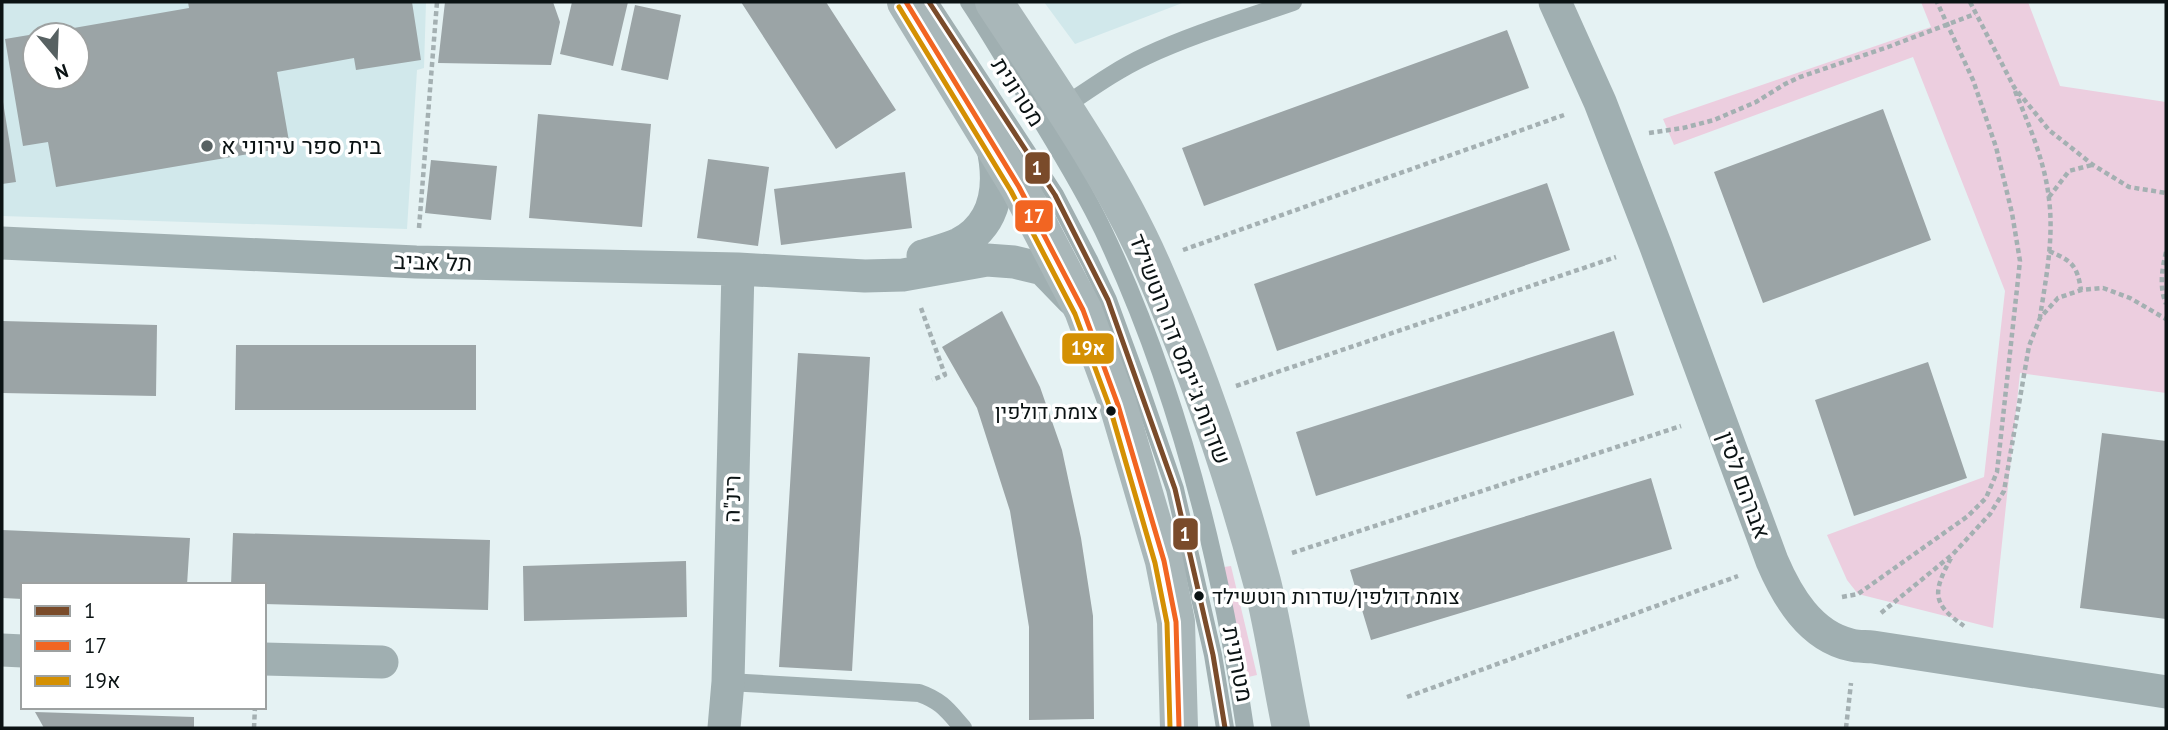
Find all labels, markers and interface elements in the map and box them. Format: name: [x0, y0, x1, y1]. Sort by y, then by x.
north arrow: [21, 21, 91, 91]
street label: מטרונית: [985, 52, 1051, 132]
text: N: [52, 59, 71, 85]
place label: בית ספר עירוני א: [221, 131, 382, 160]
marker: בית ספר עירוני א: [199, 138, 215, 154]
line badge: 1: [1024, 151, 1051, 185]
text: 1: [1032, 156, 1042, 180]
line badge: 17: [1014, 199, 1054, 233]
text: 17: [1023, 204, 1045, 228]
street label: שדרות ג'יימס דה רוטשילד: [1123, 229, 1238, 468]
street label: תל אביב: [393, 246, 473, 277]
line badge: 19א: [1061, 332, 1115, 365]
text: 19א: [1071, 336, 1105, 360]
place label: צומת דולפין: [995, 398, 1098, 425]
marker: צומת דולפין: [1104, 404, 1118, 418]
street label: אברהם לסין: [1712, 427, 1777, 543]
street label: רינ"ה: [717, 475, 746, 523]
line badge: 1: [1172, 517, 1199, 551]
text: 1: [1180, 522, 1190, 546]
legend: [21, 583, 266, 709]
place label: צומת דולפין/שדרות רוטשילד: [1212, 583, 1460, 610]
marker: צומת דולפין/שדרות רוטשילד: [1192, 589, 1206, 603]
text: 1: [84, 597, 95, 624]
street label: מטרונית: [1217, 624, 1260, 704]
text: 17: [84, 632, 107, 659]
text: 19א: [84, 667, 120, 694]

